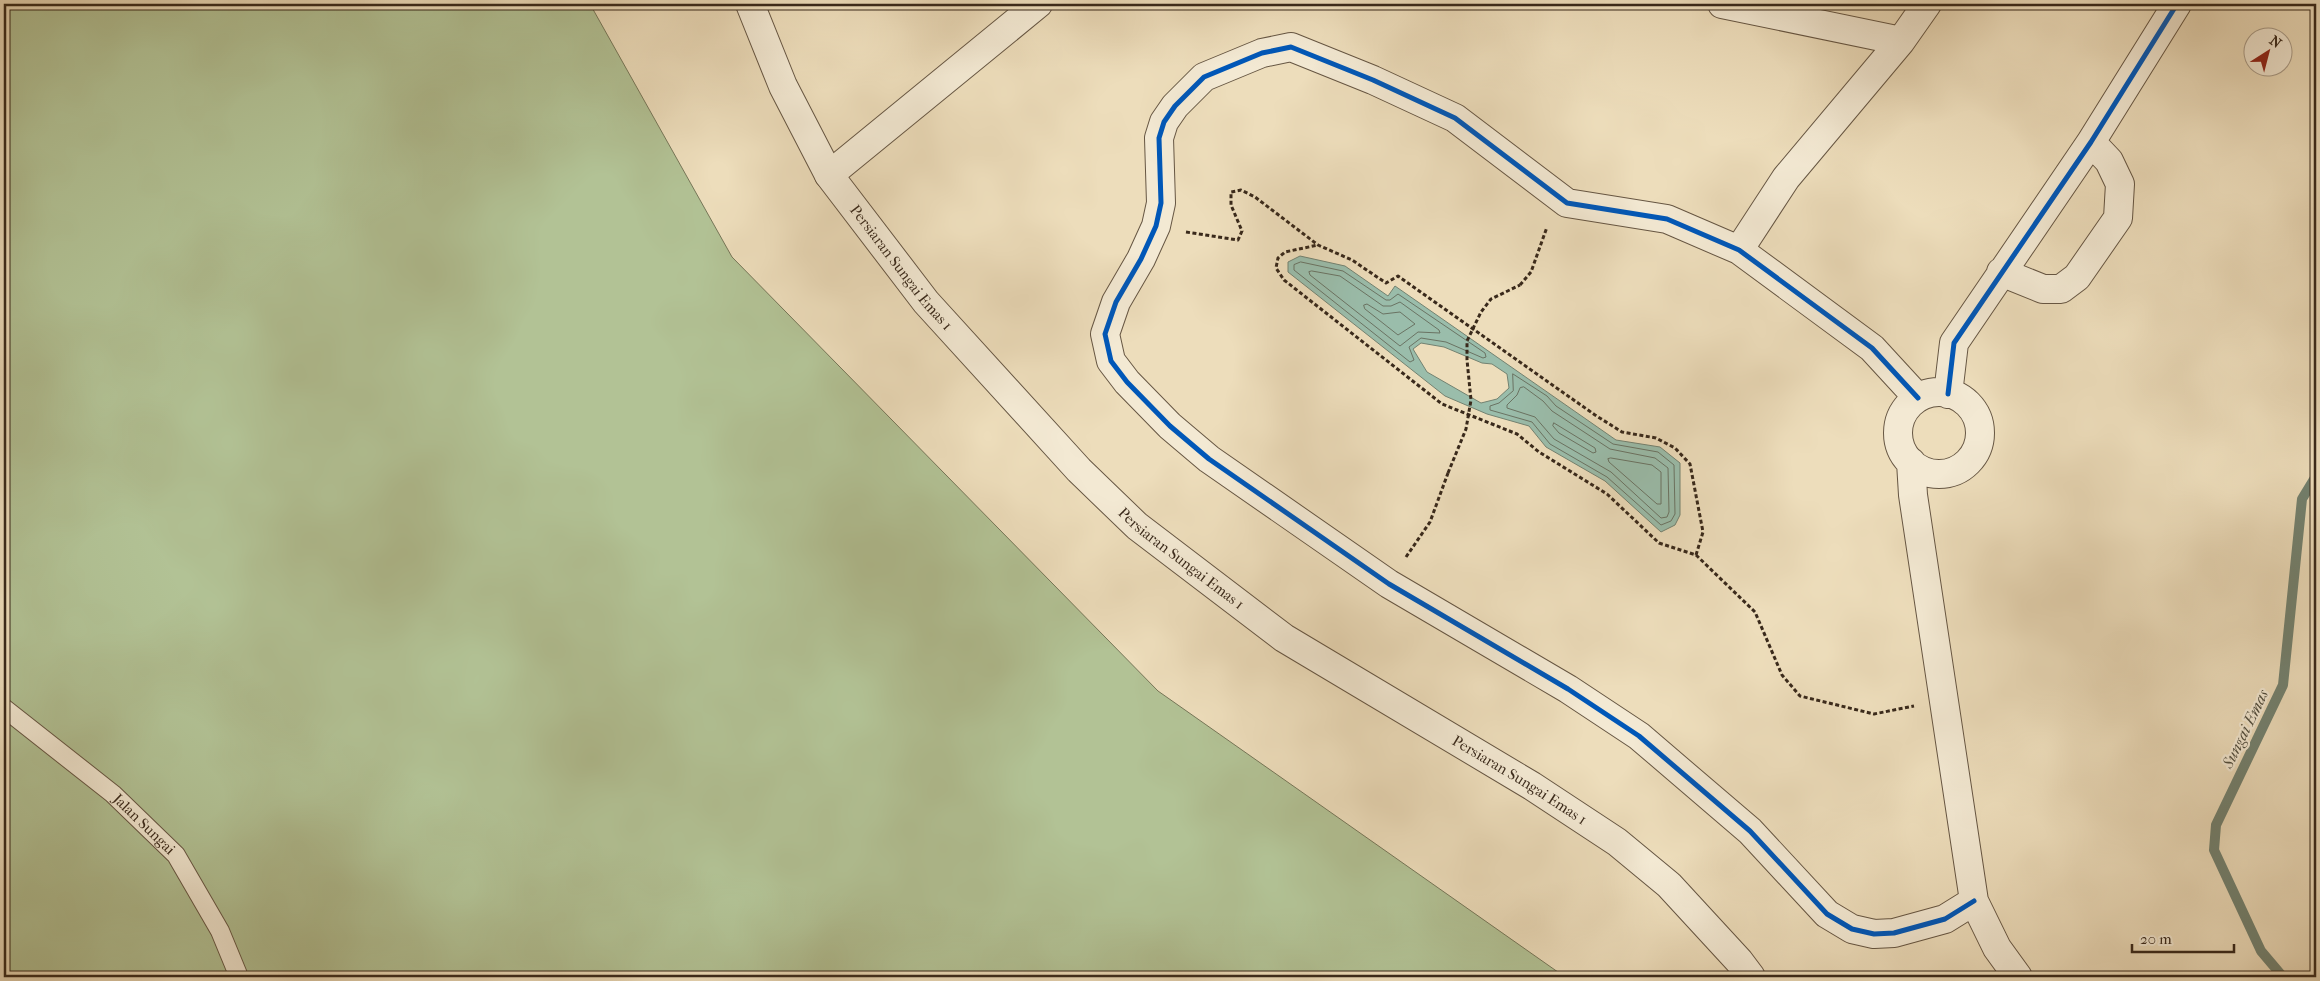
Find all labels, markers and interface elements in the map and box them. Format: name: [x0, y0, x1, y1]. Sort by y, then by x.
north arrow: [2242, 28, 2292, 78]
text: N: [2266, 32, 2285, 52]
street label: Persiaran Sungai Emas 1: [846, 201, 956, 334]
street label: Persiaran Sungai Emas 1: [1114, 504, 1248, 613]
water label: Sungai Emas: [2217, 686, 2273, 772]
street label: Persiaran Sungai Emas 1: [1449, 731, 1590, 829]
street label: Jalan Sungai: [108, 789, 179, 859]
scale bar: [2132, 921, 2235, 953]
text: 20 m: [2140, 930, 2172, 948]

